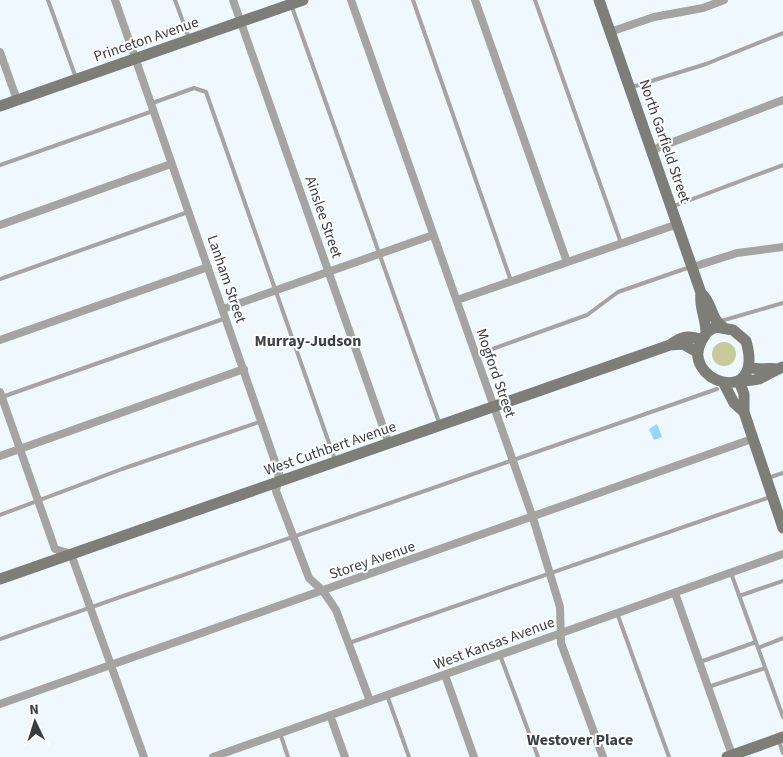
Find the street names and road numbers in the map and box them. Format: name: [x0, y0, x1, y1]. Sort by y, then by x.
street label: Princeton Avenue: [91, 12, 202, 67]
street label: North Garfield Street: [634, 77, 696, 206]
street label: Ainslee Street: [300, 173, 347, 261]
street label: Lanham Street: [202, 232, 251, 326]
street label: Mogford Street: [470, 326, 521, 421]
street label: West Cuthbert Avenue: [261, 416, 399, 481]
street label: Storey Avenue: [326, 536, 418, 585]
street label: West Kansas Avenue: [431, 612, 557, 675]

